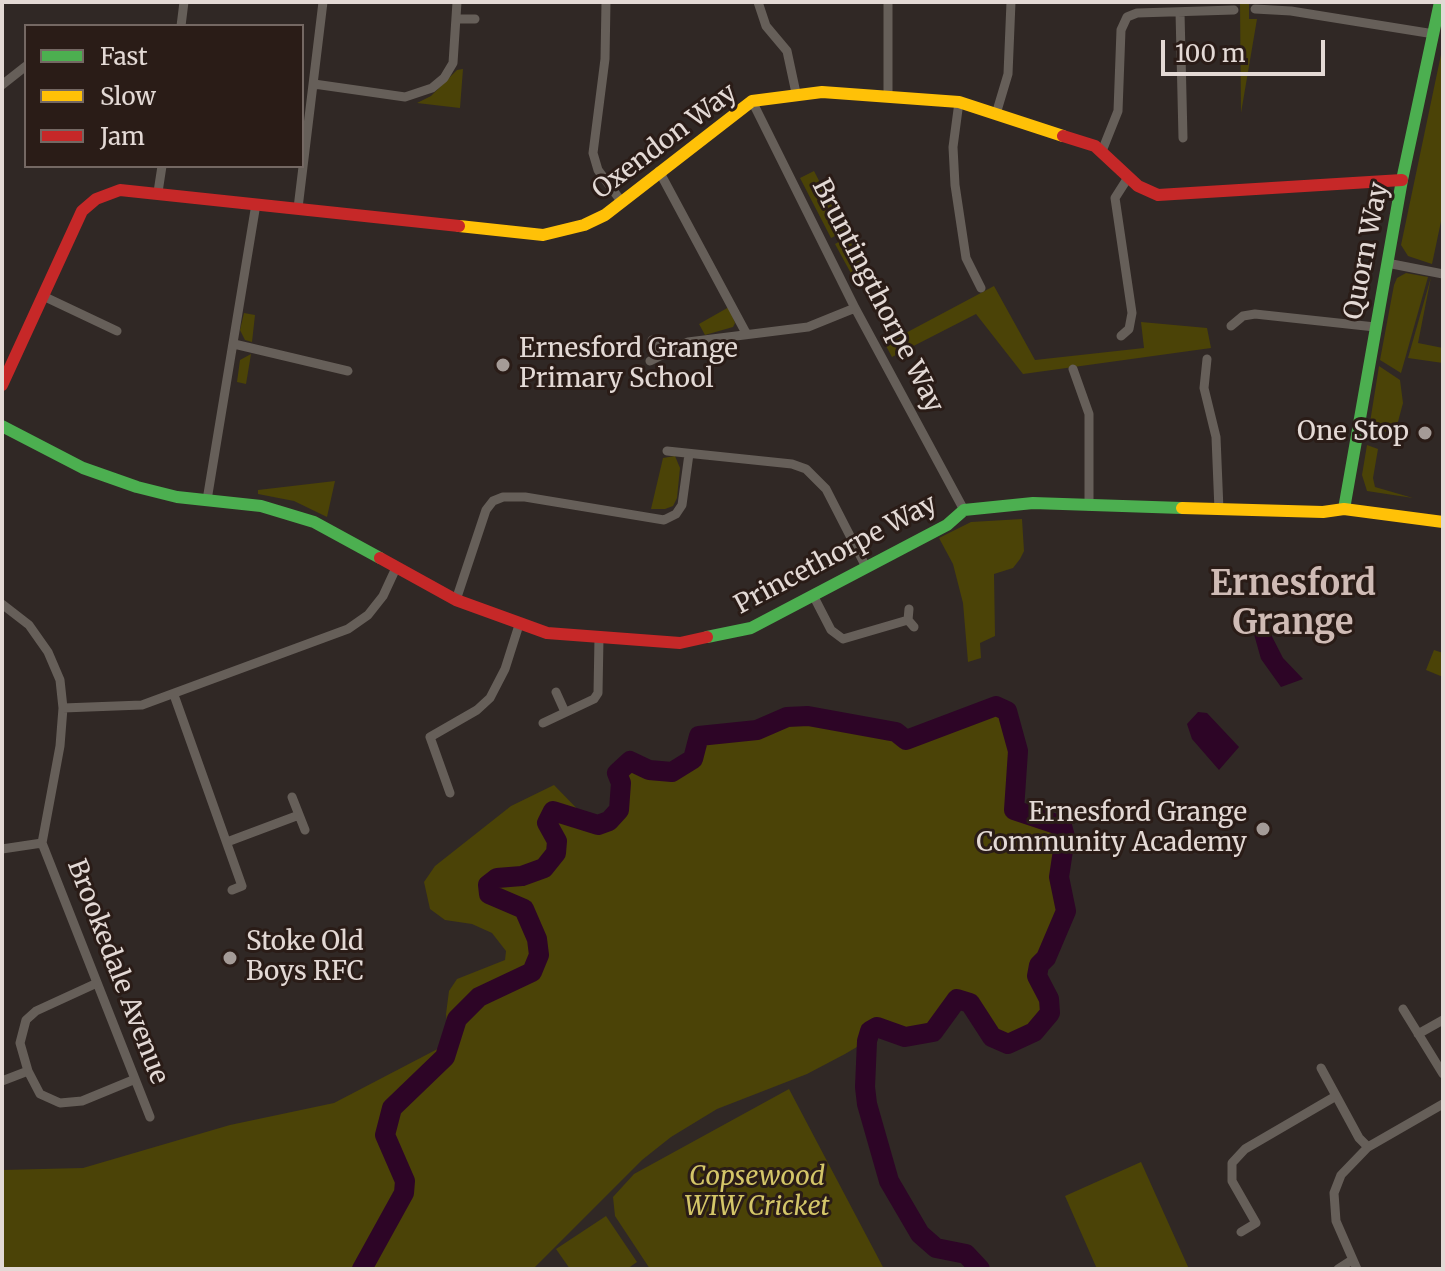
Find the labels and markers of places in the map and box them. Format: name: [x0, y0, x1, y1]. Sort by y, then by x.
place label: Ernesford Grange Primary School: [519, 334, 738, 396]
marker: Ernesford Grange Primary School: [494, 356, 512, 374]
place label: One Stop: [1297, 417, 1409, 449]
marker: One Stop: [1416, 424, 1434, 442]
place label: Ernesford Grange Community Academy: [976, 798, 1247, 860]
marker: Ernesford Grange Community Academy: [1254, 820, 1272, 838]
place label: Stoke Old Boys RFC: [246, 927, 364, 988]
marker: Stoke Old Boys RFC: [221, 949, 239, 967]

